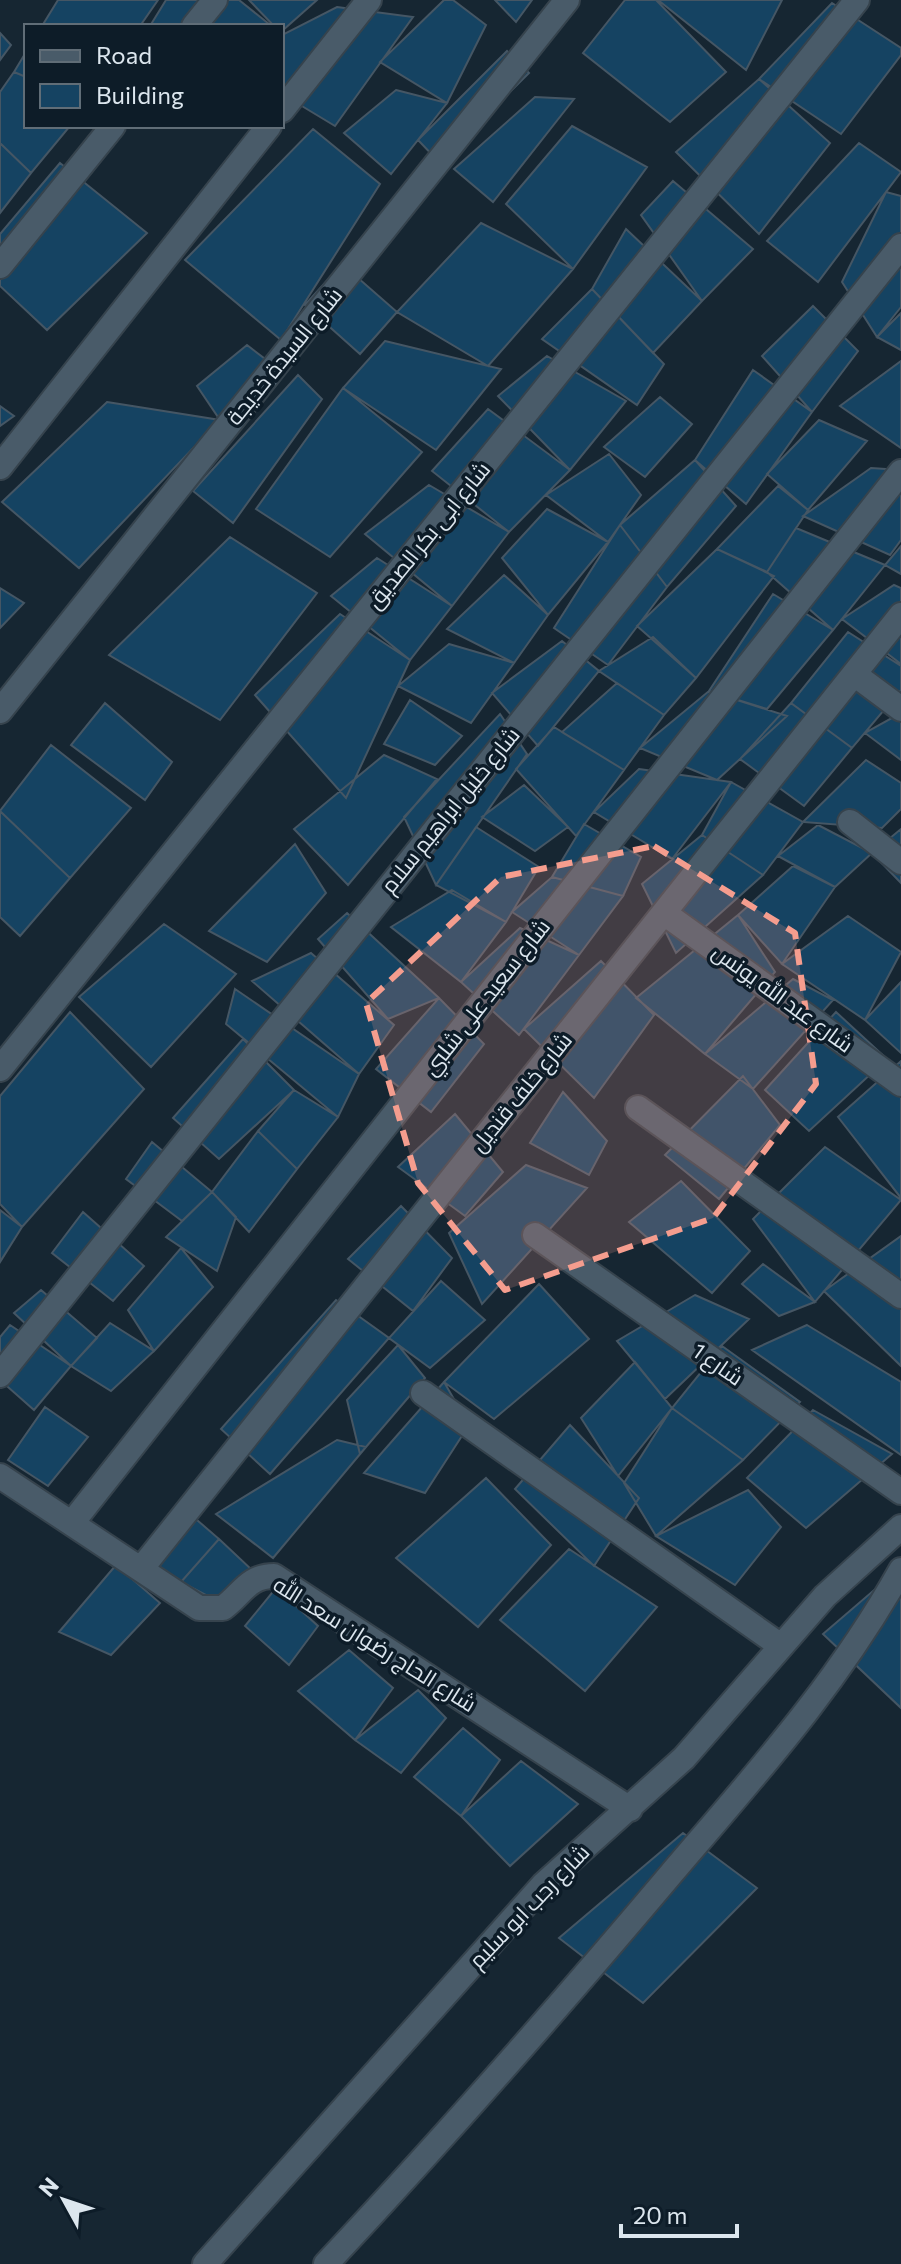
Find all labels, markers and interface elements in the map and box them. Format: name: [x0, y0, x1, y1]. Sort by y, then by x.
legend: [24, 24, 284, 128]
text: Road: [96, 40, 152, 69]
text: Building: [96, 80, 184, 109]
street label: شارع السيدة خديجة: [220, 282, 349, 431]
street label: شارع ابى بكر الصديق: [360, 456, 497, 615]
street label: شارع خليل ابراهيم سلام: [374, 721, 527, 900]
street label: شارع سعيد على شلبي: [416, 913, 558, 1083]
street label: شارع عبد الله يونس: [706, 937, 859, 1059]
street label: شارع خلف قنديل: [464, 1026, 579, 1158]
street label: شارع 1: [686, 1336, 749, 1392]
street label: شارع الحاج رضوان سعد الله: [268, 1570, 482, 1719]
street label: شارع رجب ابو سليم: [463, 1838, 597, 1975]
north arrow: [24, 2160, 104, 2240]
text: N: [33, 2172, 64, 2202]
scale bar: [621, 2188, 737, 2238]
text: 20 m: [633, 2200, 687, 2229]

